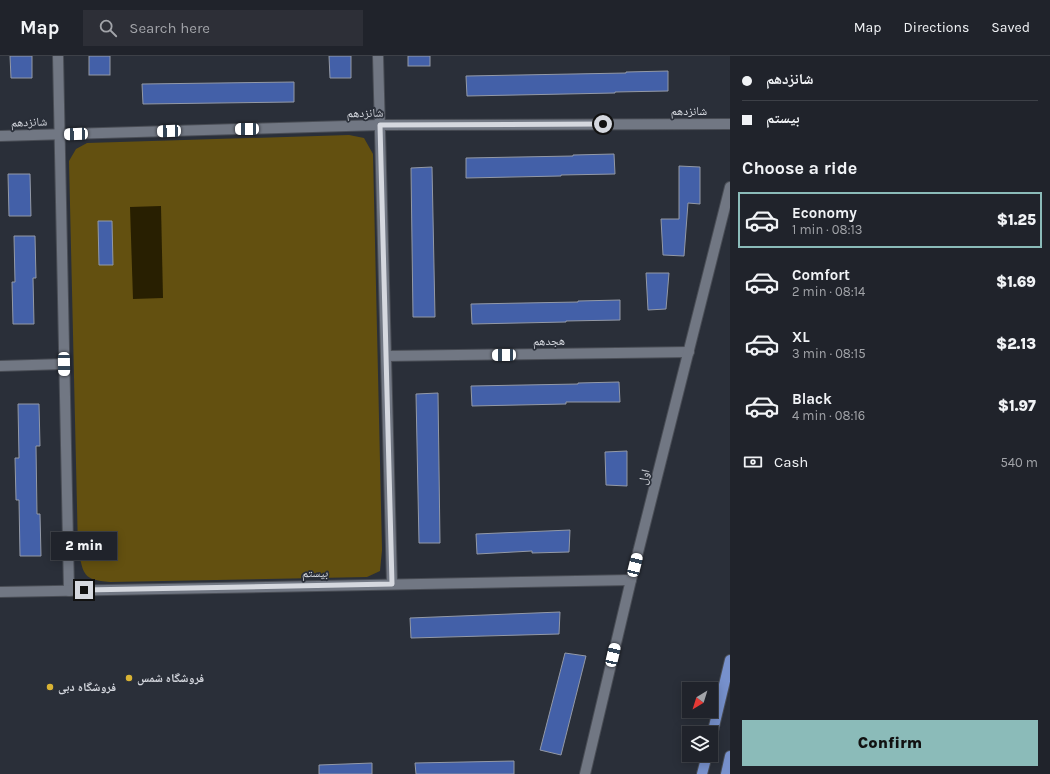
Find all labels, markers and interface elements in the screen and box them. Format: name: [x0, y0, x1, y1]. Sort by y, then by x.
search box: [83, 10, 363, 46]
text: Map: [20, 17, 59, 39]
icon: search: [97, 17, 119, 39]
text: Search here: [129, 19, 210, 37]
text: Map: [854, 19, 882, 36]
text: Directions: [904, 19, 969, 36]
text: Saved: [991, 19, 1030, 36]
text: شانزدهم: [766, 70, 813, 88]
street label: شانزدهم: [671, 104, 707, 119]
street label: شانزدهم: [347, 106, 383, 121]
text: بیستم: [766, 109, 800, 127]
street label: شانزدهم: [11, 114, 48, 131]
route start: [594, 115, 612, 133]
car: [235, 123, 259, 135]
car: [157, 125, 181, 137]
car: [64, 128, 88, 140]
text: Choose a ride: [742, 157, 857, 179]
icon: car: [744, 202, 780, 238]
text: Economy: [792, 204, 857, 222]
text: $1.25: [997, 211, 1036, 229]
text: 1 min · 08:13: [792, 222, 862, 237]
icon: car: [744, 264, 780, 300]
text: Comfort: [792, 266, 850, 284]
text: $1.69: [996, 273, 1036, 291]
text: 2 min · 08:14: [792, 284, 865, 299]
icon: car: [744, 326, 780, 362]
text: XL: [792, 328, 810, 346]
street label: هجدهم: [533, 334, 565, 349]
text: $2.13: [996, 335, 1036, 353]
text: 3 min · 08:15: [792, 346, 865, 361]
car: [492, 349, 516, 361]
car: [58, 352, 70, 376]
icon: car: [744, 388, 780, 424]
text: Black: [792, 390, 832, 408]
text: $1.97: [998, 397, 1036, 415]
text: 4 min · 08:16: [792, 408, 865, 423]
icon: cash: [742, 451, 764, 473]
text: Cash: [774, 453, 808, 471]
text: 540 m: [1000, 455, 1038, 470]
street label: اول: [635, 468, 653, 486]
callout: 2 min: [51, 532, 117, 560]
text: 2 min: [65, 538, 103, 553]
car: [626, 552, 644, 578]
street label: بیستم: [302, 566, 328, 581]
route end: [75, 581, 93, 599]
car: [604, 642, 622, 668]
place label: فروشگاه شمس: [137, 671, 204, 686]
marker: فروشگاه شمس: [124, 673, 134, 683]
place label: فروشگاه دبی: [58, 680, 116, 695]
marker: فروشگاه دبی: [45, 682, 55, 692]
north arrow: [682, 682, 718, 718]
map controls: [682, 682, 718, 762]
button: Confirm: [742, 720, 1038, 766]
button: layers: [682, 726, 718, 762]

